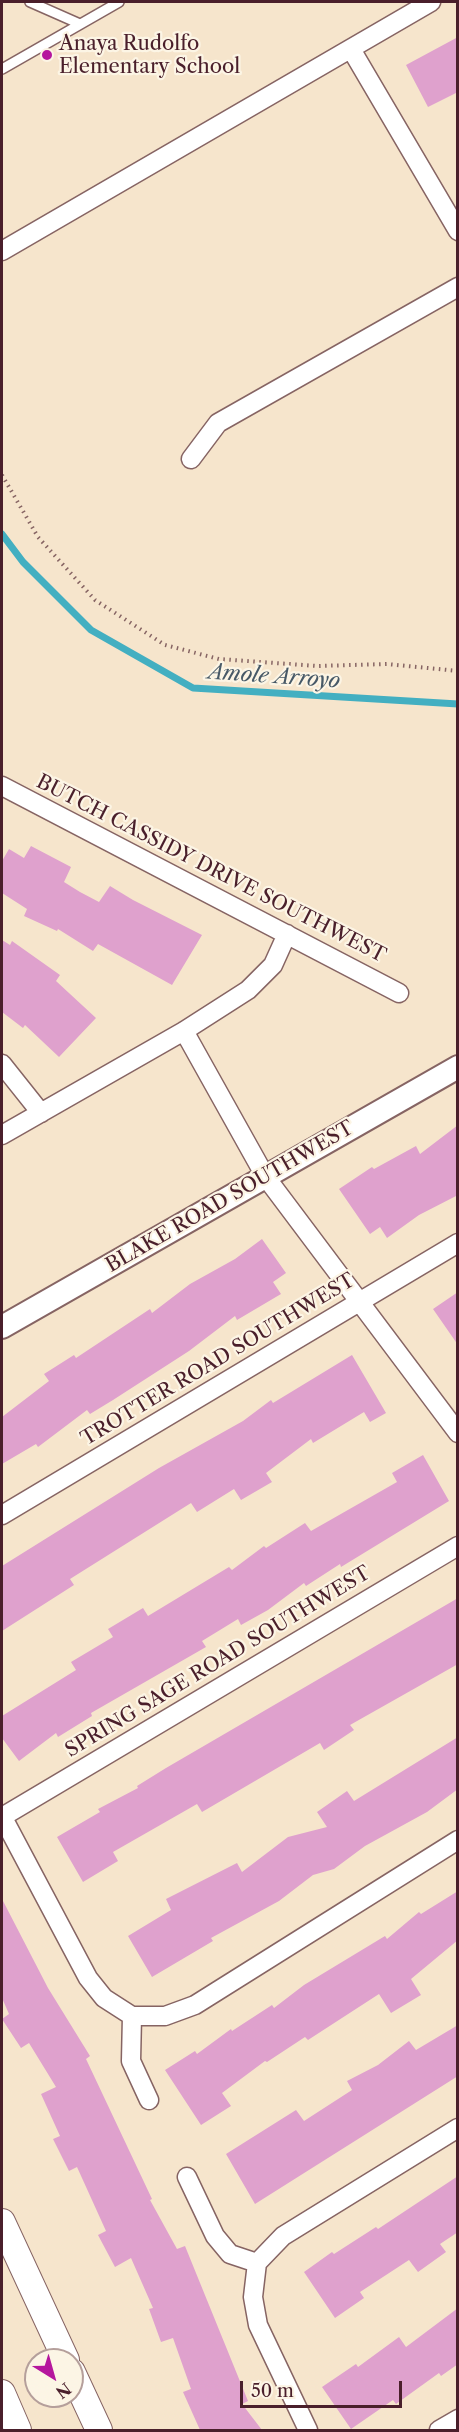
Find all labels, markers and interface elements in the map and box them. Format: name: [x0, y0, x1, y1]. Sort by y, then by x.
place label: Anaya Rudolfo Elementary School: [59, 32, 240, 79]
marker: Anaya Rudolfo Elementary School: [40, 48, 54, 62]
water label: Amole Arroyo: [207, 660, 341, 694]
street label: BUTCH CASSIDY DRIVE SOUTHWEST: [32, 770, 390, 968]
street label: BLAKE ROAD SOUTHWEST: [102, 1116, 358, 1278]
street label: TROTTER ROAD SOUTHWEST: [77, 1269, 359, 1451]
street label: SPRING SAGE ROAD SOUTHWEST: [61, 1561, 375, 1763]
north arrow: [24, 2348, 84, 2408]
scale bar: [243, 2369, 405, 2407]
text: N: [52, 2379, 75, 2403]
text: 50 m: [251, 2380, 294, 2402]

